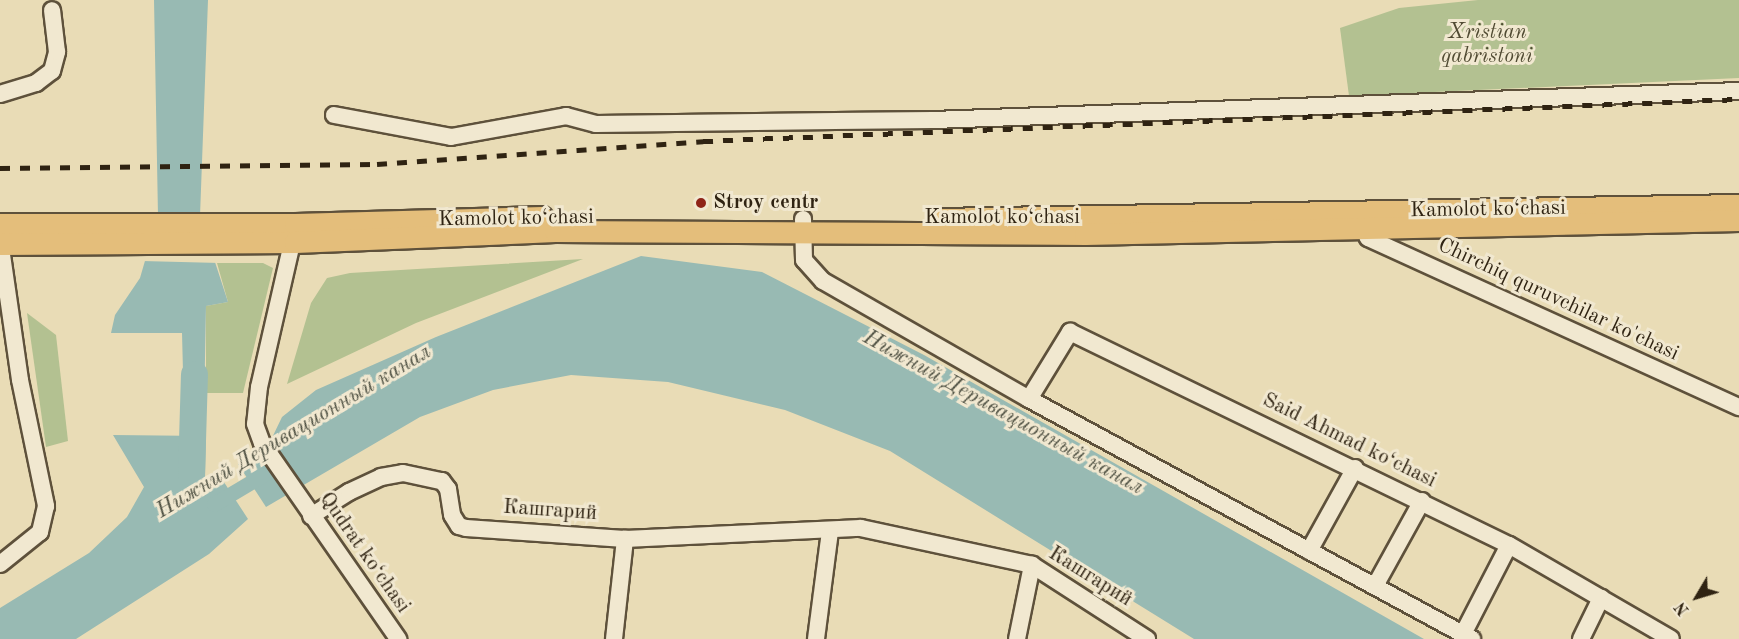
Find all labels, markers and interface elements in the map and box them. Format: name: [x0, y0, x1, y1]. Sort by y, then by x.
park label: Xristian qabristoni: [1441, 20, 1533, 70]
place label: Stroy centr: [713, 190, 818, 216]
marker: Stroy centr: [694, 196, 708, 210]
street label: Kamolot ko‘chasi: [1410, 196, 1566, 224]
street label: Kamolot ko‘chasi: [438, 205, 594, 233]
street label: Kamolot ko‘chasi: [924, 205, 1080, 231]
street label: Chirchiq quruvchilar ko'chasi: [1433, 233, 1683, 367]
water label: Нижний Деривационный канал: [858, 325, 1148, 501]
water label: Нижний Деривационный канал: [152, 339, 436, 525]
street label: Said Ahmad ko‘chasi: [1258, 388, 1440, 494]
street label: Qudrat ko‘chasi: [313, 488, 415, 618]
street label: Кашгарий: [502, 495, 598, 527]
street label: Кашгарий: [1043, 541, 1137, 613]
north arrow: [1667, 567, 1727, 627]
text: N: [1673, 598, 1693, 618]

